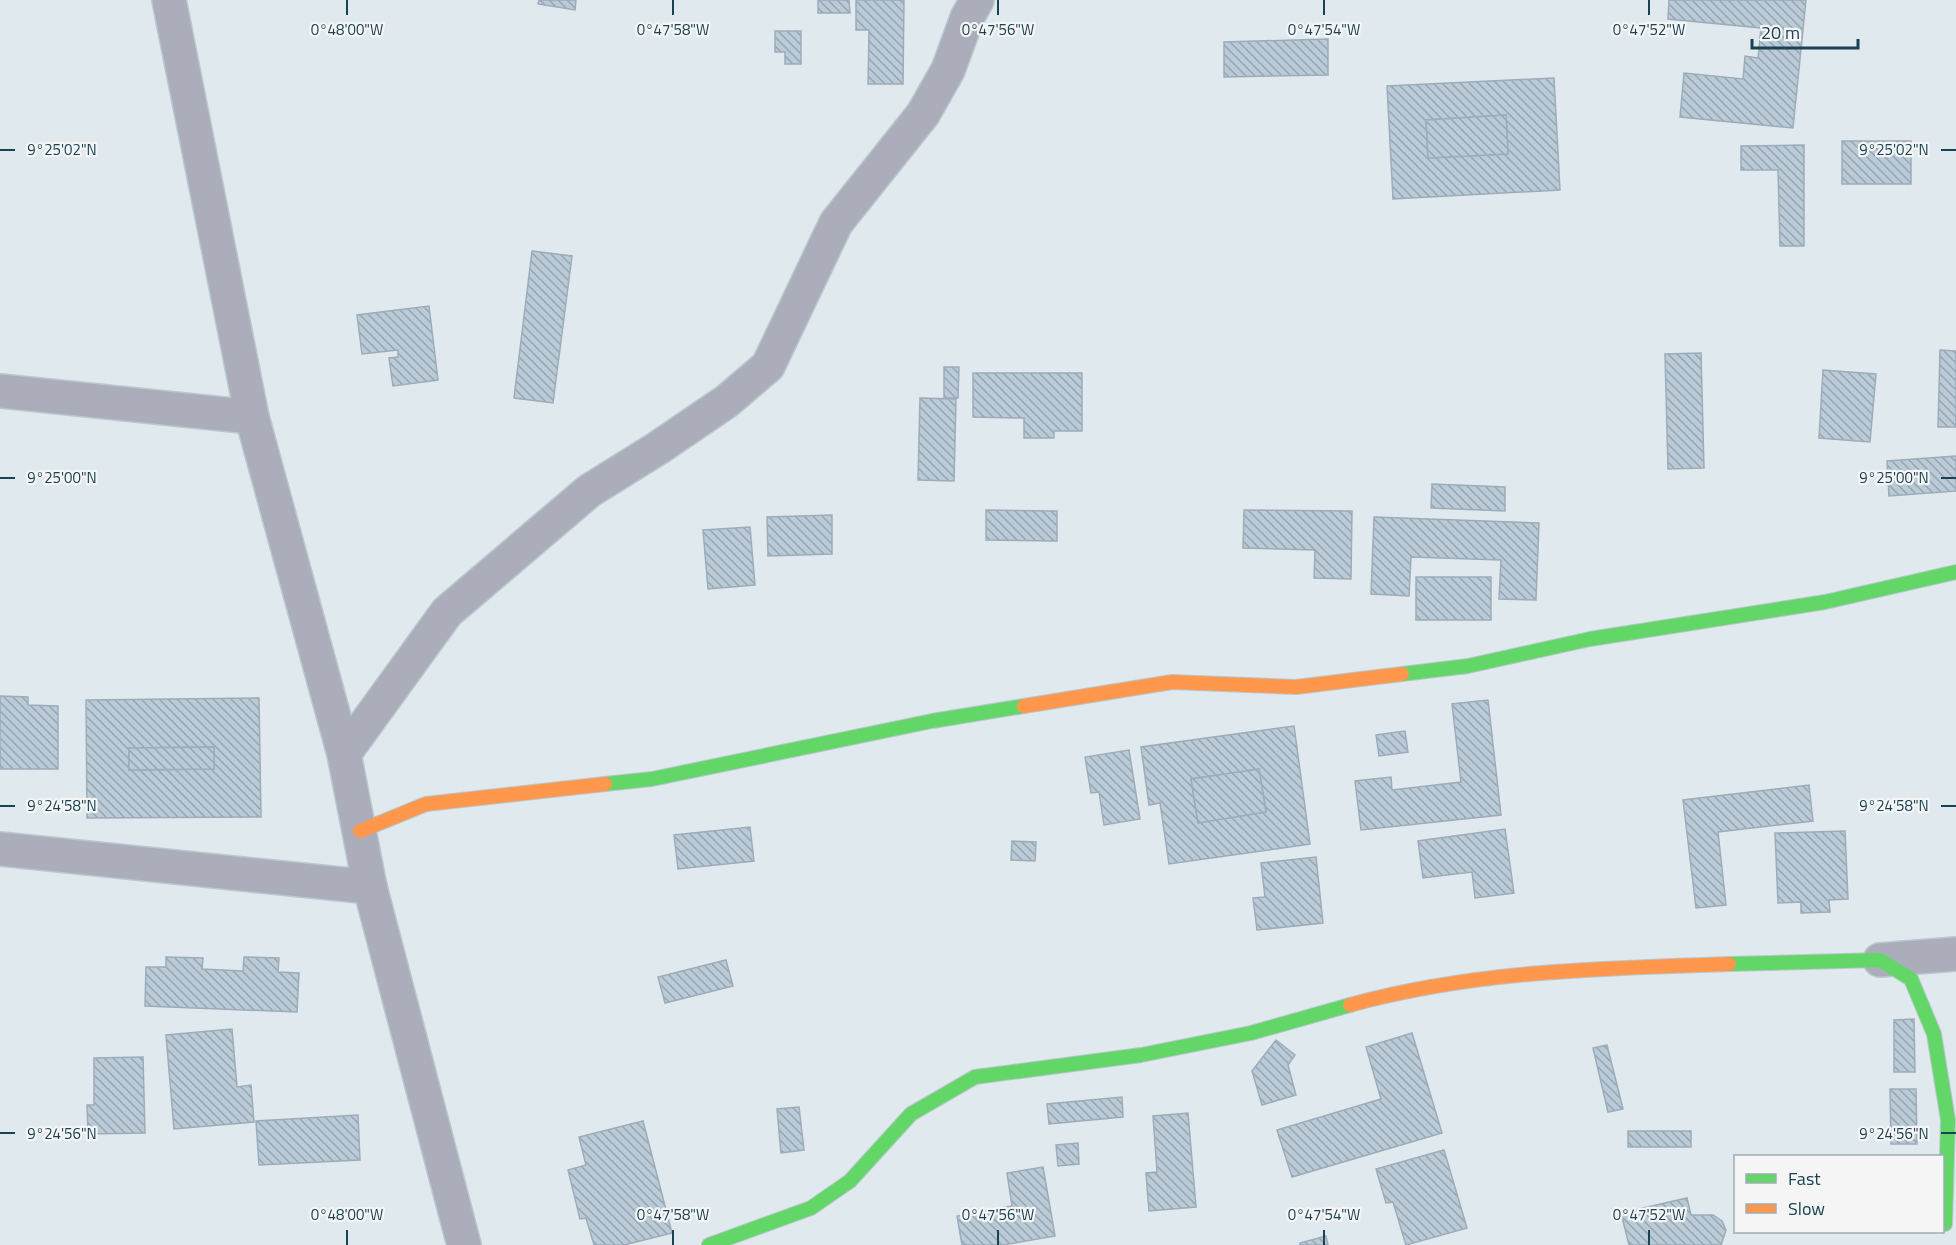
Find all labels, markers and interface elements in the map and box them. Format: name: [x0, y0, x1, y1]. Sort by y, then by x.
scale bar: [1752, 12, 1858, 50]
text: 0°48'00"W: [311, 18, 383, 41]
text: 0°47'58"W: [637, 18, 709, 41]
text: 0°47'56"W: [962, 18, 1034, 41]
text: 0°47'54"W: [1288, 18, 1360, 41]
text: 0°47'52"W: [1613, 18, 1685, 41]
text: 20 m: [1761, 19, 1800, 46]
text: 9°25'02"N: [27, 138, 97, 161]
text: 9°25'02"N: [1859, 138, 1929, 161]
text: 9°25'00"N: [27, 466, 97, 489]
text: 9°25'00"N: [1859, 466, 1929, 489]
text: 9°24'58"N: [27, 794, 97, 817]
text: 9°24'58"N: [1859, 794, 1929, 817]
text: 9°24'56"N: [27, 1122, 97, 1145]
text: 9°24'56"N: [1859, 1122, 1929, 1145]
legend: [1734, 1155, 1944, 1233]
text: Fast: [1788, 1165, 1821, 1192]
text: Slow: [1788, 1195, 1825, 1222]
text: 0°48'00"W: [311, 1203, 383, 1226]
text: 0°47'58"W: [637, 1203, 709, 1226]
text: 0°47'56"W: [962, 1203, 1034, 1226]
text: 0°47'54"W: [1288, 1203, 1360, 1226]
text: 0°47'52"W: [1613, 1203, 1685, 1226]

